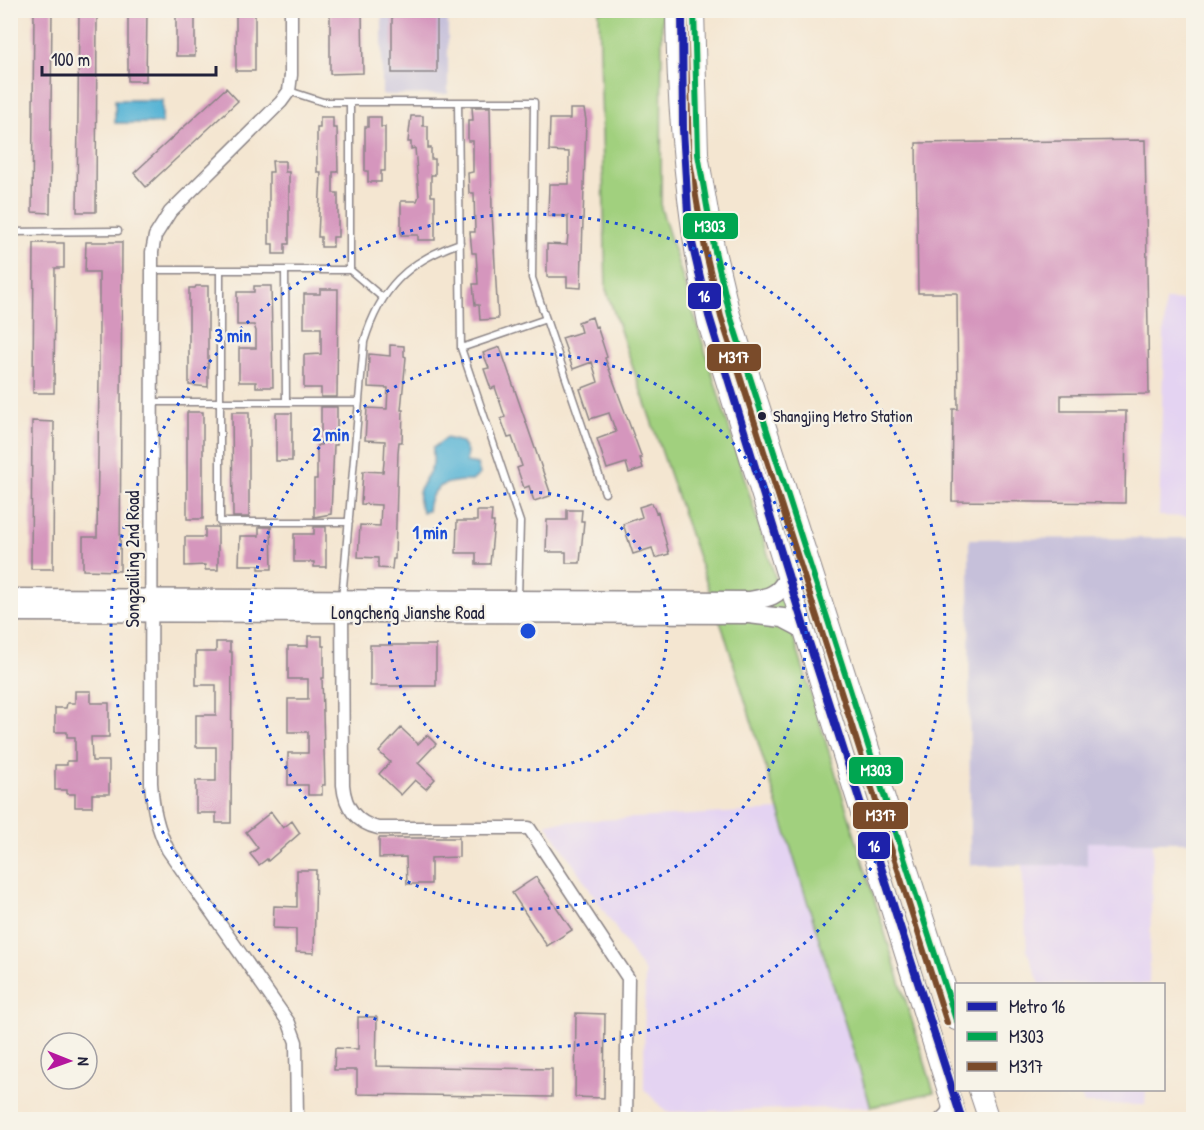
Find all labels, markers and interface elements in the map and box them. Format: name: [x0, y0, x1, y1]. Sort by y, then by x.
scale bar: [42, 39, 216, 77]
text: 100 m: [51, 47, 90, 72]
line badge: M303: [682, 212, 739, 240]
text: M303: [694, 215, 726, 237]
line badge: 16: [687, 282, 722, 310]
text: 16: [698, 285, 711, 307]
text: 3 min: [215, 323, 251, 348]
line badge: M317: [706, 343, 762, 372]
text: M317: [719, 346, 749, 368]
place label: Shangjing Metro Station: [773, 405, 913, 427]
marker: Shangjing Metro Station: [756, 410, 768, 422]
text: 2 min: [313, 422, 349, 447]
street label: Songzailing 2nd Road: [120, 491, 145, 627]
text: 1 min: [412, 520, 448, 545]
street label: Longcheng Jianshe Road: [331, 600, 485, 625]
centre of rings: [518, 621, 538, 641]
line badge: M303: [848, 756, 904, 785]
text: M303: [860, 759, 892, 781]
line badge: M317: [852, 801, 909, 830]
text: M317: [866, 804, 896, 826]
line badge: 16: [857, 831, 891, 860]
text: 16: [868, 835, 881, 857]
legend: [955, 983, 1165, 1091]
text: Metro 16: [1009, 994, 1065, 1019]
text: M303: [1009, 1024, 1044, 1049]
north arrow: [39, 1031, 99, 1091]
text: M317: [1009, 1054, 1043, 1079]
text: N: [73, 1057, 95, 1066]

